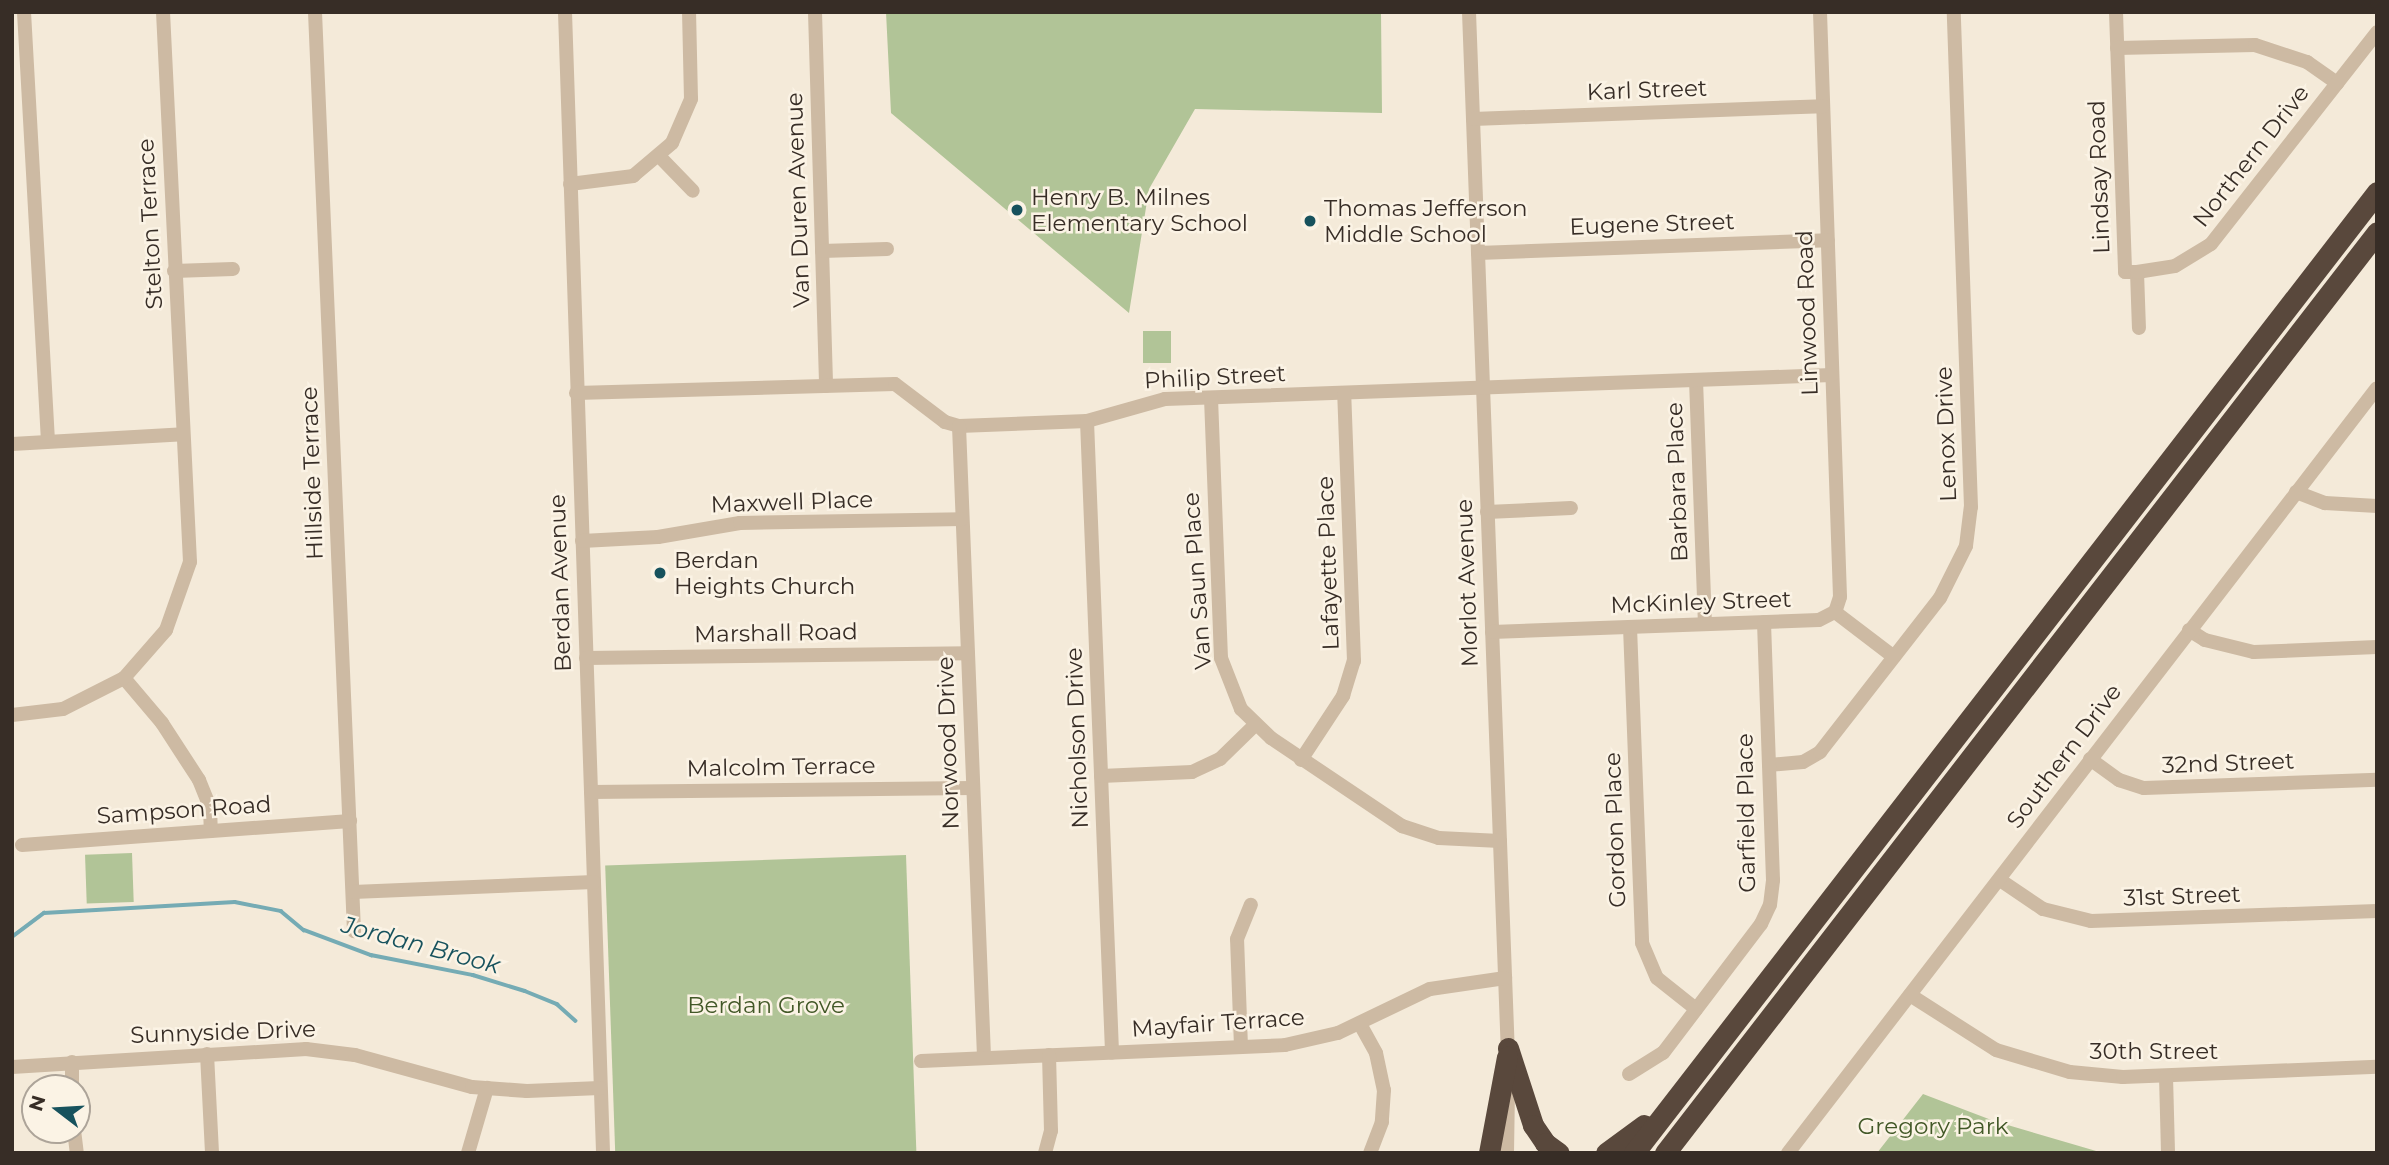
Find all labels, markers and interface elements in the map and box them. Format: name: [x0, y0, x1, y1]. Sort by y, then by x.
street label: Karl Street: [1586, 74, 1708, 106]
street label: Northern Drive: [2187, 80, 2315, 232]
street label: Van Duren Avenue: [780, 92, 816, 308]
street label: Lindsay Road: [2083, 100, 2115, 254]
street label: Stelton Terrace: [132, 138, 168, 310]
place label: Henry B. Milnes Elementary School: [1031, 183, 1248, 237]
place label: Thomas Jefferson Middle School: [1324, 194, 1528, 248]
marker: Henry B. Milnes Elementary School: [1009, 202, 1025, 218]
street label: Eugene Street: [1569, 207, 1735, 241]
marker: Thomas Jefferson Middle School: [1302, 213, 1318, 229]
street label: Linwood Road: [1790, 230, 1824, 396]
street label: Philip Street: [1143, 360, 1287, 394]
street label: Lenox Drive: [1930, 366, 1962, 502]
street label: Hillside Terrace: [295, 386, 329, 560]
street label: Barbara Place: [1660, 402, 1694, 562]
street label: Lafayette Place: [1311, 475, 1345, 651]
street label: Maxwell Place: [710, 485, 874, 519]
street label: Van Saun Place: [1177, 491, 1217, 671]
street label: Berdan Avenue: [543, 494, 577, 672]
street label: Morlot Avenue: [1450, 498, 1484, 668]
place label: Berdan Heights Church: [674, 546, 855, 600]
marker: Berdan Heights Church: [652, 565, 668, 581]
street label: McKinley Street: [1610, 585, 1792, 619]
street label: Marshall Road: [694, 618, 858, 648]
street label: Nicholson Drive: [1060, 647, 1094, 829]
street label: Norwood Drive: [931, 656, 965, 830]
street label: Southern Drive: [2001, 678, 2127, 834]
street label: Garfield Place: [1731, 733, 1761, 893]
street label: 32nd Street: [2161, 747, 2295, 779]
street label: Malcolm Terrace: [686, 752, 876, 782]
street label: Gordon Place: [1598, 752, 1632, 908]
street label: Sampson Road: [96, 790, 272, 830]
street label: 31st Street: [2123, 880, 2241, 912]
water label: Jordan Brook: [339, 910, 503, 980]
park label: Berdan Grove: [687, 991, 845, 1019]
street label: Mayfair Terrace: [1130, 1003, 1306, 1043]
street label: Sunnyside Drive: [130, 1015, 316, 1049]
street label: 30th Street: [2090, 1037, 2218, 1065]
north arrow: [21, 1074, 91, 1144]
text: N: [24, 1093, 51, 1114]
park label: Gregory Park: [1858, 1112, 2008, 1140]

